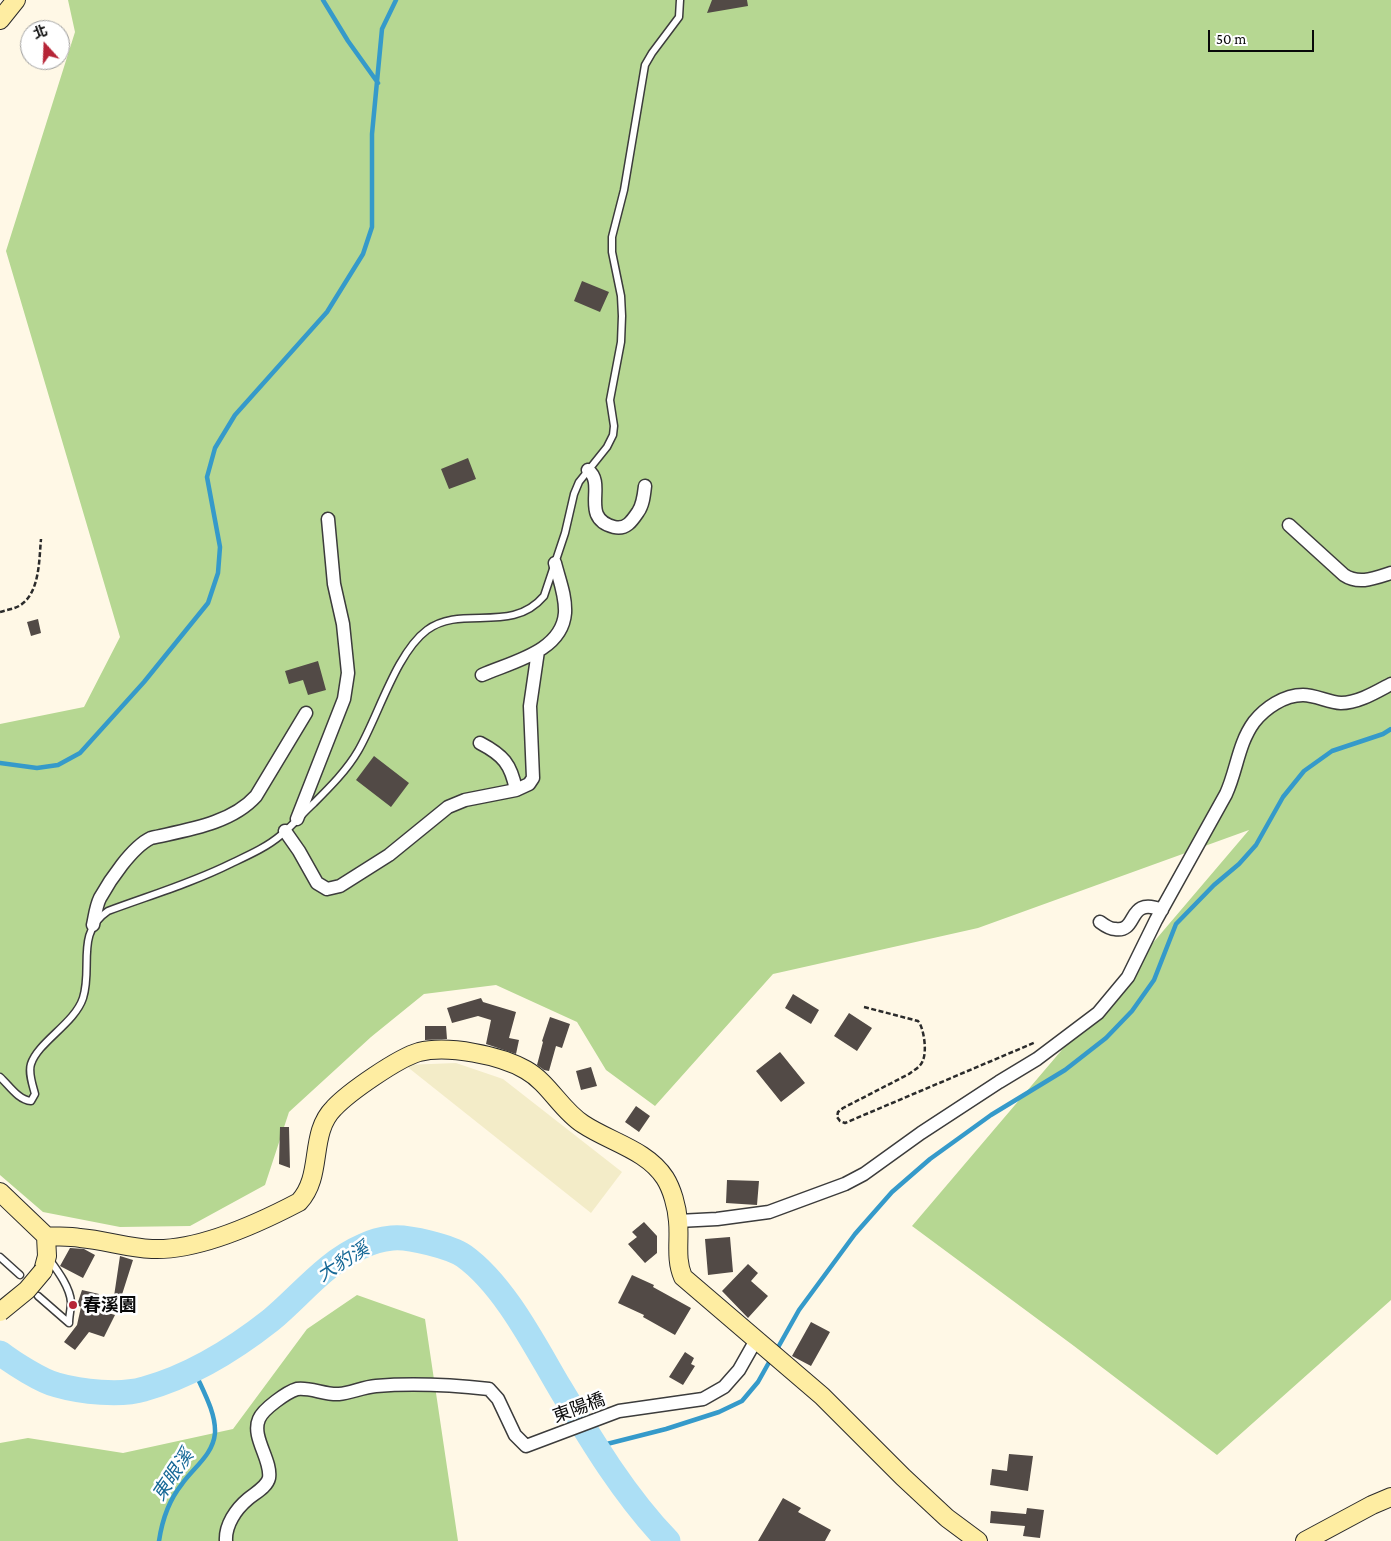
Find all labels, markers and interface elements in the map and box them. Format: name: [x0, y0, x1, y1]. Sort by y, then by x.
north arrow: [20, 20, 70, 70]
scale bar: [1211, 20, 1317, 52]
text: 北: [31, 22, 50, 42]
text: 50 m: [1216, 31, 1246, 47]
water label: 大豹溪: [313, 1237, 373, 1287]
place label: 春溪園: [83, 1294, 137, 1316]
marker: 春溪園: [67, 1299, 79, 1311]
street label: 東陽橋: [550, 1389, 608, 1427]
water label: 東眼溪: [148, 1445, 198, 1505]

